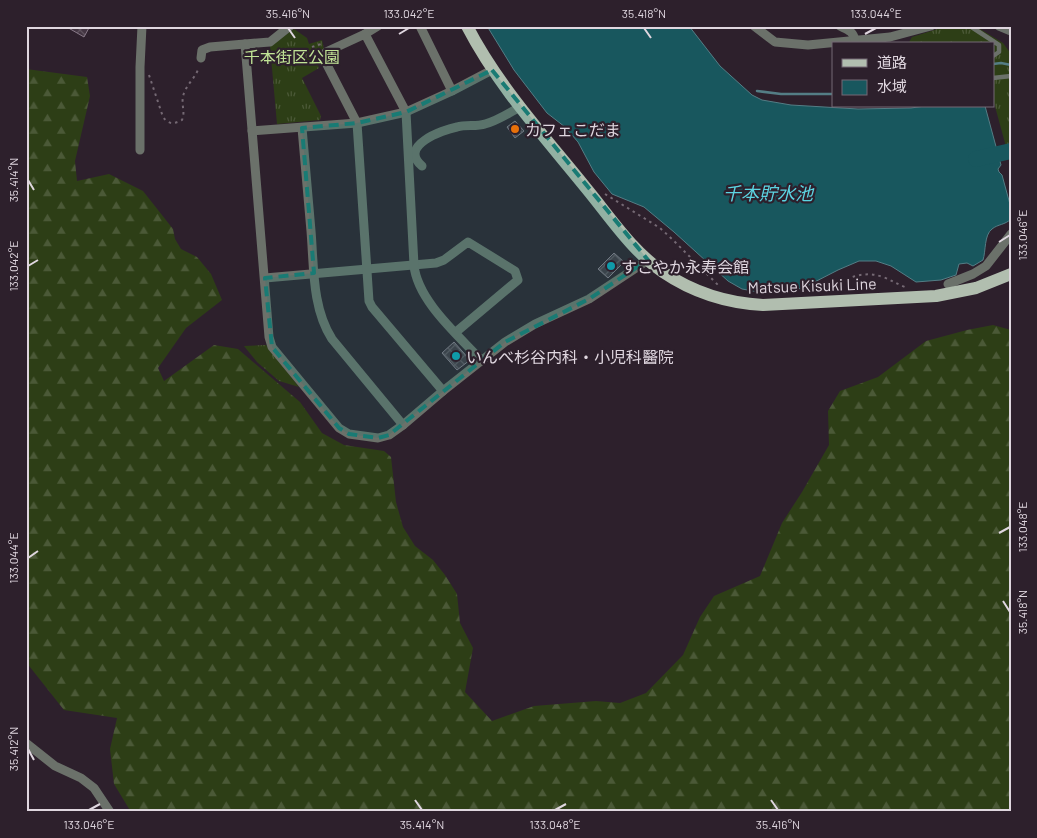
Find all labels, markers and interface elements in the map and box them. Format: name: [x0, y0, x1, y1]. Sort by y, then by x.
text: 35.416°N: [266, 6, 310, 20]
text: 133.042°E: [383, 6, 435, 20]
text: 35.418°N: [622, 6, 666, 20]
text: 133.044°E: [850, 6, 902, 20]
legend: [832, 42, 994, 108]
park label: 千本街区公園: [244, 47, 340, 66]
text: 道路: [877, 53, 907, 71]
text: 水域: [877, 77, 907, 95]
place label: カフェこだま: [525, 120, 621, 139]
marker: カフェこだま: [509, 123, 521, 135]
text: 35.414°N: [6, 158, 20, 202]
water label: 千本貯水池: [723, 182, 815, 204]
text: 133.046°E: [1015, 210, 1029, 260]
text: 133.042°E: [6, 240, 20, 292]
place label: すこやか永寿会館: [621, 257, 749, 276]
marker: すこやか永寿会館: [605, 260, 617, 272]
street label: Matsue Kisuki Line: [747, 273, 877, 297]
place label: いんべ杉谷内科・小児科醫院: [466, 347, 674, 366]
marker: いんべ杉谷内科・小児科醫院: [450, 350, 462, 362]
text: 133.048°E: [1015, 502, 1029, 552]
text: 133.044°E: [6, 532, 20, 584]
text: 35.418°N: [1015, 590, 1029, 634]
text: 35.412°N: [6, 727, 20, 771]
text: 133.046°E: [64, 817, 114, 831]
text: 35.414°N: [400, 817, 444, 831]
text: 133.048°E: [530, 817, 580, 831]
text: 35.416°N: [756, 817, 800, 831]

